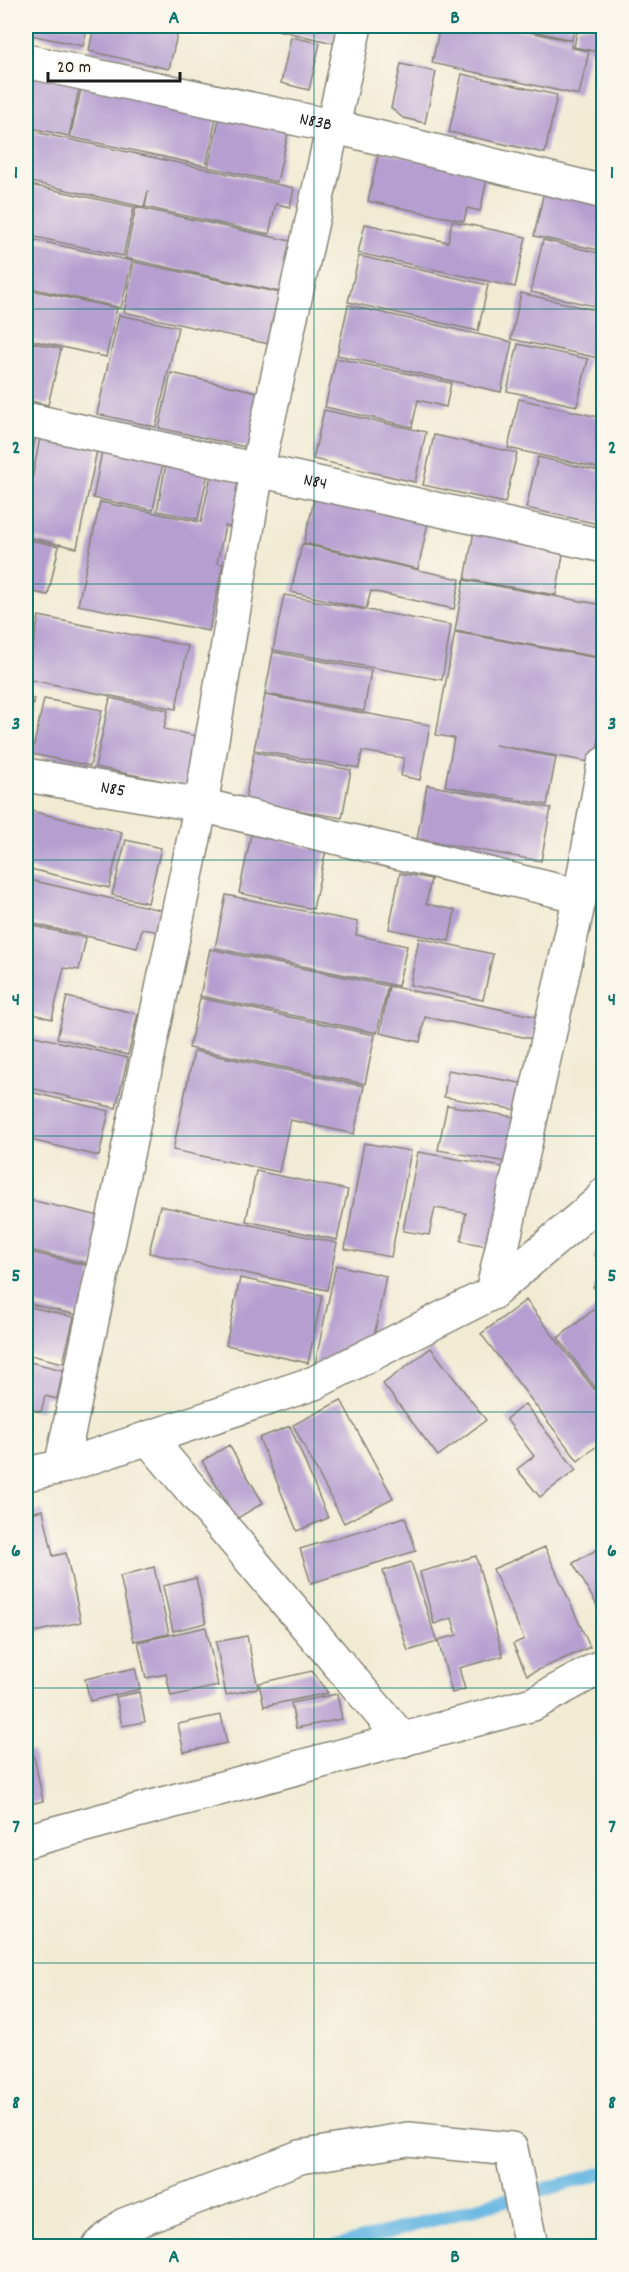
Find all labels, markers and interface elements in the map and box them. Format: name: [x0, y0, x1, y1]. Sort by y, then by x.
text: A: [169, 5, 180, 33]
text: B: [450, 5, 460, 33]
scale bar: [48, 45, 180, 83]
text: 20 m: [57, 56, 91, 81]
street label: N83B: [297, 107, 334, 138]
text: 1: [14, 160, 18, 188]
text: 1: [610, 160, 614, 188]
text: 2: [12, 435, 20, 463]
text: 2: [608, 435, 616, 463]
street label: N84: [301, 468, 329, 497]
text: 3: [12, 711, 20, 739]
text: 3: [608, 711, 616, 739]
street label: N85: [99, 775, 127, 804]
text: 4: [12, 987, 20, 1015]
text: 4: [608, 987, 616, 1015]
text: 5: [11, 1263, 21, 1291]
text: 5: [607, 1263, 617, 1291]
text: 6: [11, 1538, 21, 1566]
text: 6: [607, 1538, 617, 1566]
text: 7: [12, 1814, 20, 1842]
text: 7: [608, 1814, 616, 1842]
text: 8: [12, 2090, 20, 2118]
text: 8: [608, 2090, 616, 2118]
text: A: [169, 2244, 180, 2272]
text: B: [450, 2244, 460, 2272]

